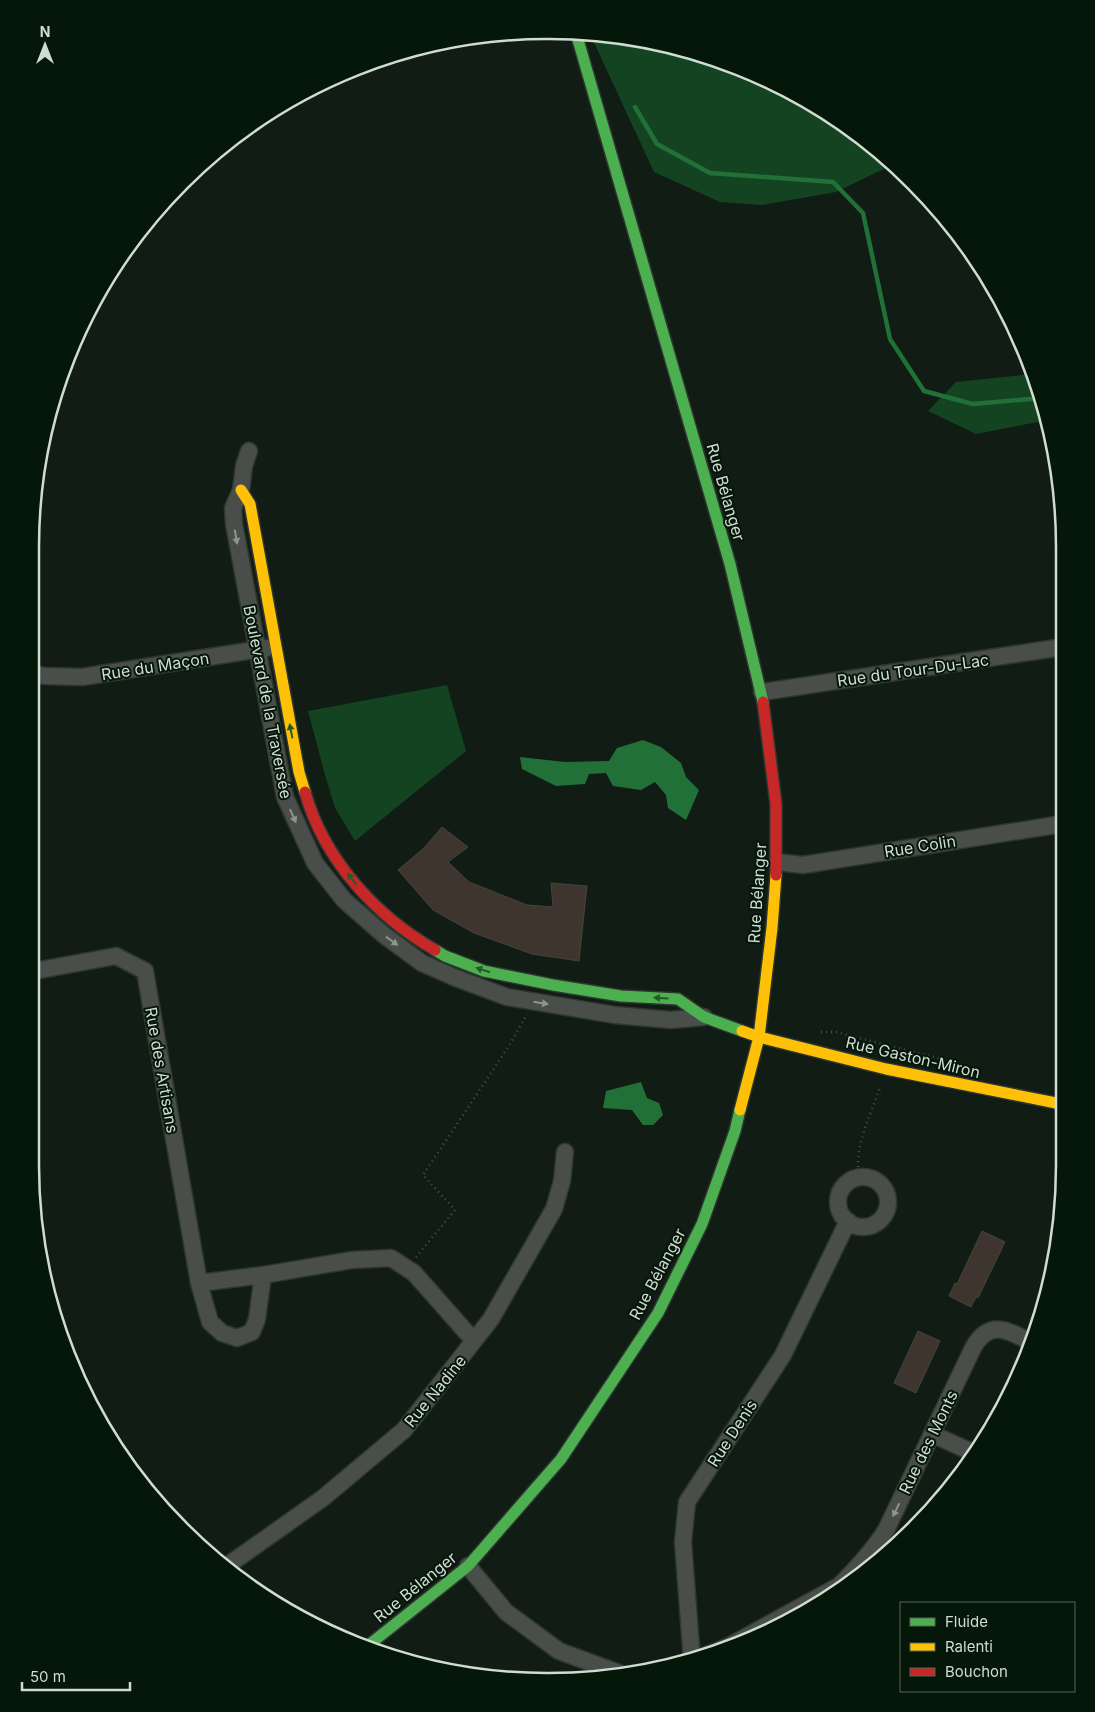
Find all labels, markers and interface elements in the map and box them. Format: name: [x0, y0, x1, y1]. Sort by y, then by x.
north arrow: [20, 20, 70, 70]
text: N: [40, 23, 50, 40]
street label: Rue Bélanger: [702, 441, 750, 543]
one-way arrow: [233, 529, 241, 545]
street label: Boulevard de la Traversée: [239, 604, 297, 800]
street label: Rue du Maçon: [100, 648, 210, 684]
street label: Rue du Tour-Du-Lac: [836, 649, 990, 691]
one-way arrow: [286, 723, 294, 739]
one-way arrow: [289, 809, 297, 823]
street label: Rue Colin: [883, 830, 957, 862]
street label: Rue Bélanger: [744, 842, 770, 944]
one-way arrow: [346, 873, 357, 886]
one-way arrow: [385, 936, 399, 946]
one-way arrow: [476, 965, 491, 973]
one-way arrow: [652, 994, 668, 1002]
one-way arrow: [533, 999, 549, 1007]
street label: Rue des Artisans: [141, 1006, 183, 1134]
street label: Rue Gaston-Miron: [844, 1032, 982, 1082]
street label: Rue Bélanger: [624, 1225, 690, 1323]
street label: Rue Nadine: [400, 1351, 470, 1431]
street label: Rue des Monts: [894, 1387, 962, 1497]
street label: Rue Denis: [703, 1396, 761, 1470]
one-way arrow: [892, 1502, 900, 1517]
street label: Rue Bélanger: [370, 1547, 460, 1627]
legend: [900, 1602, 1075, 1692]
text: Fluide: [945, 1612, 988, 1631]
text: Ralenti: [945, 1637, 993, 1656]
scale bar: [22, 1660, 130, 1692]
text: Bouchon: [945, 1662, 1008, 1681]
text: 50 m: [30, 1667, 66, 1686]

